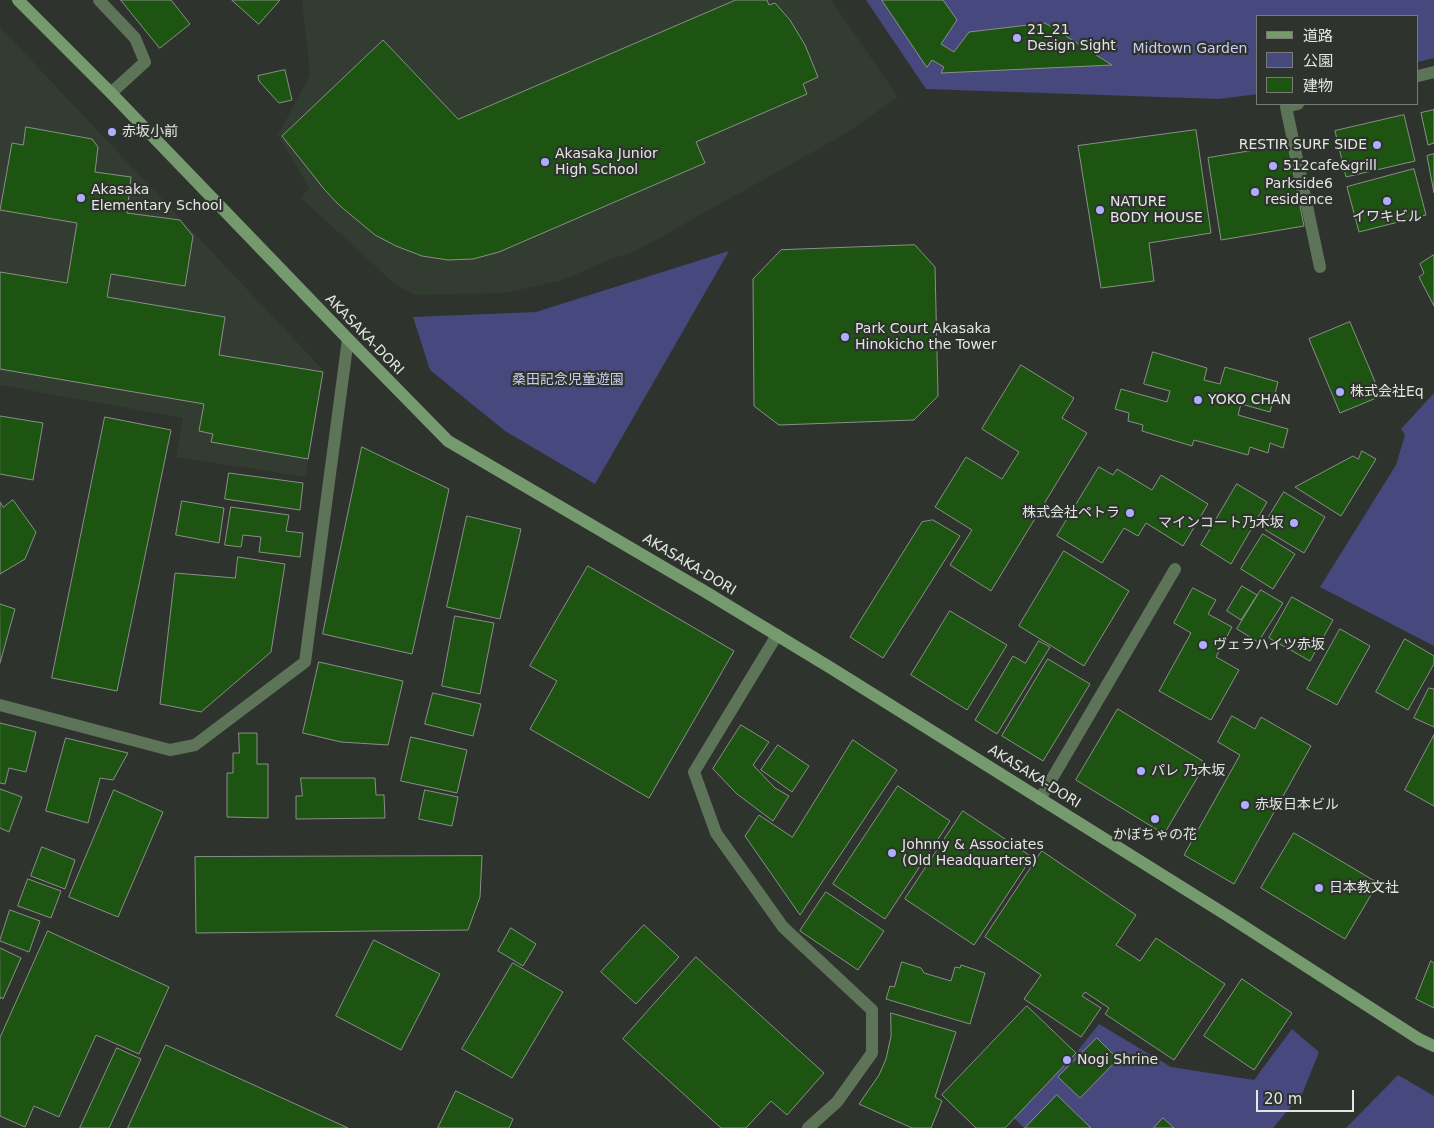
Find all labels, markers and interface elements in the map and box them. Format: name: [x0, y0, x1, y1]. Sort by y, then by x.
legend: [1256, 15, 1419, 105]
place label: 21_21 Design Sight: [1027, 22, 1116, 54]
text: 道路: [1303, 27, 1333, 45]
marker: 21_21 Design Sight: [1011, 32, 1023, 44]
park label: Midtown Garden: [1133, 41, 1247, 57]
text: 公園: [1303, 52, 1333, 70]
text: 建物: [1303, 77, 1333, 95]
place label: 赤坂小前: [122, 124, 178, 140]
marker: 赤坂小前: [106, 126, 118, 138]
place label: RESTIR SURF SIDE: [1239, 137, 1367, 153]
marker: RESTIR SURF SIDE: [1371, 139, 1383, 151]
place label: Akasaka Junior High School: [555, 146, 658, 178]
marker: Akasaka Junior High School: [539, 156, 551, 168]
place label: 512cafe&grill: [1283, 158, 1377, 174]
marker: 512cafe&grill: [1267, 160, 1279, 172]
place label: Parkside6 residence: [1265, 176, 1333, 208]
place label: Akasaka Elementary School: [91, 182, 223, 214]
marker: Parkside6 residence: [1249, 186, 1261, 198]
marker: Akasaka Elementary School: [75, 192, 87, 204]
place label: NATURE BODY HOUSE: [1110, 194, 1203, 226]
marker: イワキビル: [1381, 195, 1393, 207]
marker: NATURE BODY HOUSE: [1094, 204, 1106, 216]
place label: イワキビル: [1352, 209, 1422, 225]
street label: AKASAKA-DORI: [321, 291, 407, 379]
place label: Park Court Akasaka Hinokicho the Tower: [855, 321, 996, 354]
marker: Park Court Akasaka Hinokicho the Tower: [839, 331, 851, 343]
park label: 桑田記念児童遊園: [512, 372, 624, 388]
place label: 株式会社Eq: [1350, 384, 1424, 400]
marker: 株式会社Eq: [1334, 386, 1346, 398]
place label: YOKO CHAN: [1208, 392, 1291, 408]
marker: YOKO CHAN: [1192, 394, 1204, 406]
place label: 株式会社ペトラ: [1022, 505, 1120, 521]
marker: 株式会社ペトラ: [1124, 507, 1136, 519]
place label: マインコート乃木坂: [1158, 515, 1284, 531]
marker: マインコート乃木坂: [1288, 517, 1300, 529]
street label: AKASAKA-DORI: [639, 531, 739, 599]
place label: ヴェラハイツ赤坂: [1213, 637, 1325, 653]
marker: ヴェラハイツ赤坂: [1197, 639, 1209, 651]
street label: AKASAKA-DORI: [985, 742, 1083, 812]
place label: パレ 乃木坂: [1151, 763, 1225, 779]
marker: パレ 乃木坂: [1135, 765, 1147, 777]
place label: 赤坂日本ビル: [1255, 797, 1339, 813]
marker: 赤坂日本ビル: [1239, 799, 1251, 811]
marker: かぼちゃの花: [1149, 813, 1161, 825]
place label: かぼちゃの花: [1113, 827, 1197, 843]
place label: Johnny & Associates (Old Headquarters): [902, 837, 1044, 870]
marker: Johnny & Associates (Old Headquarters): [886, 847, 898, 859]
place label: 日本教文社: [1329, 880, 1399, 896]
marker: 日本教文社: [1313, 882, 1325, 894]
place label: Nogi Shrine: [1077, 1052, 1158, 1068]
marker: Nogi Shrine: [1061, 1054, 1073, 1066]
scale bar: [1259, 1080, 1356, 1112]
text: 20 m: [1264, 1090, 1302, 1108]

